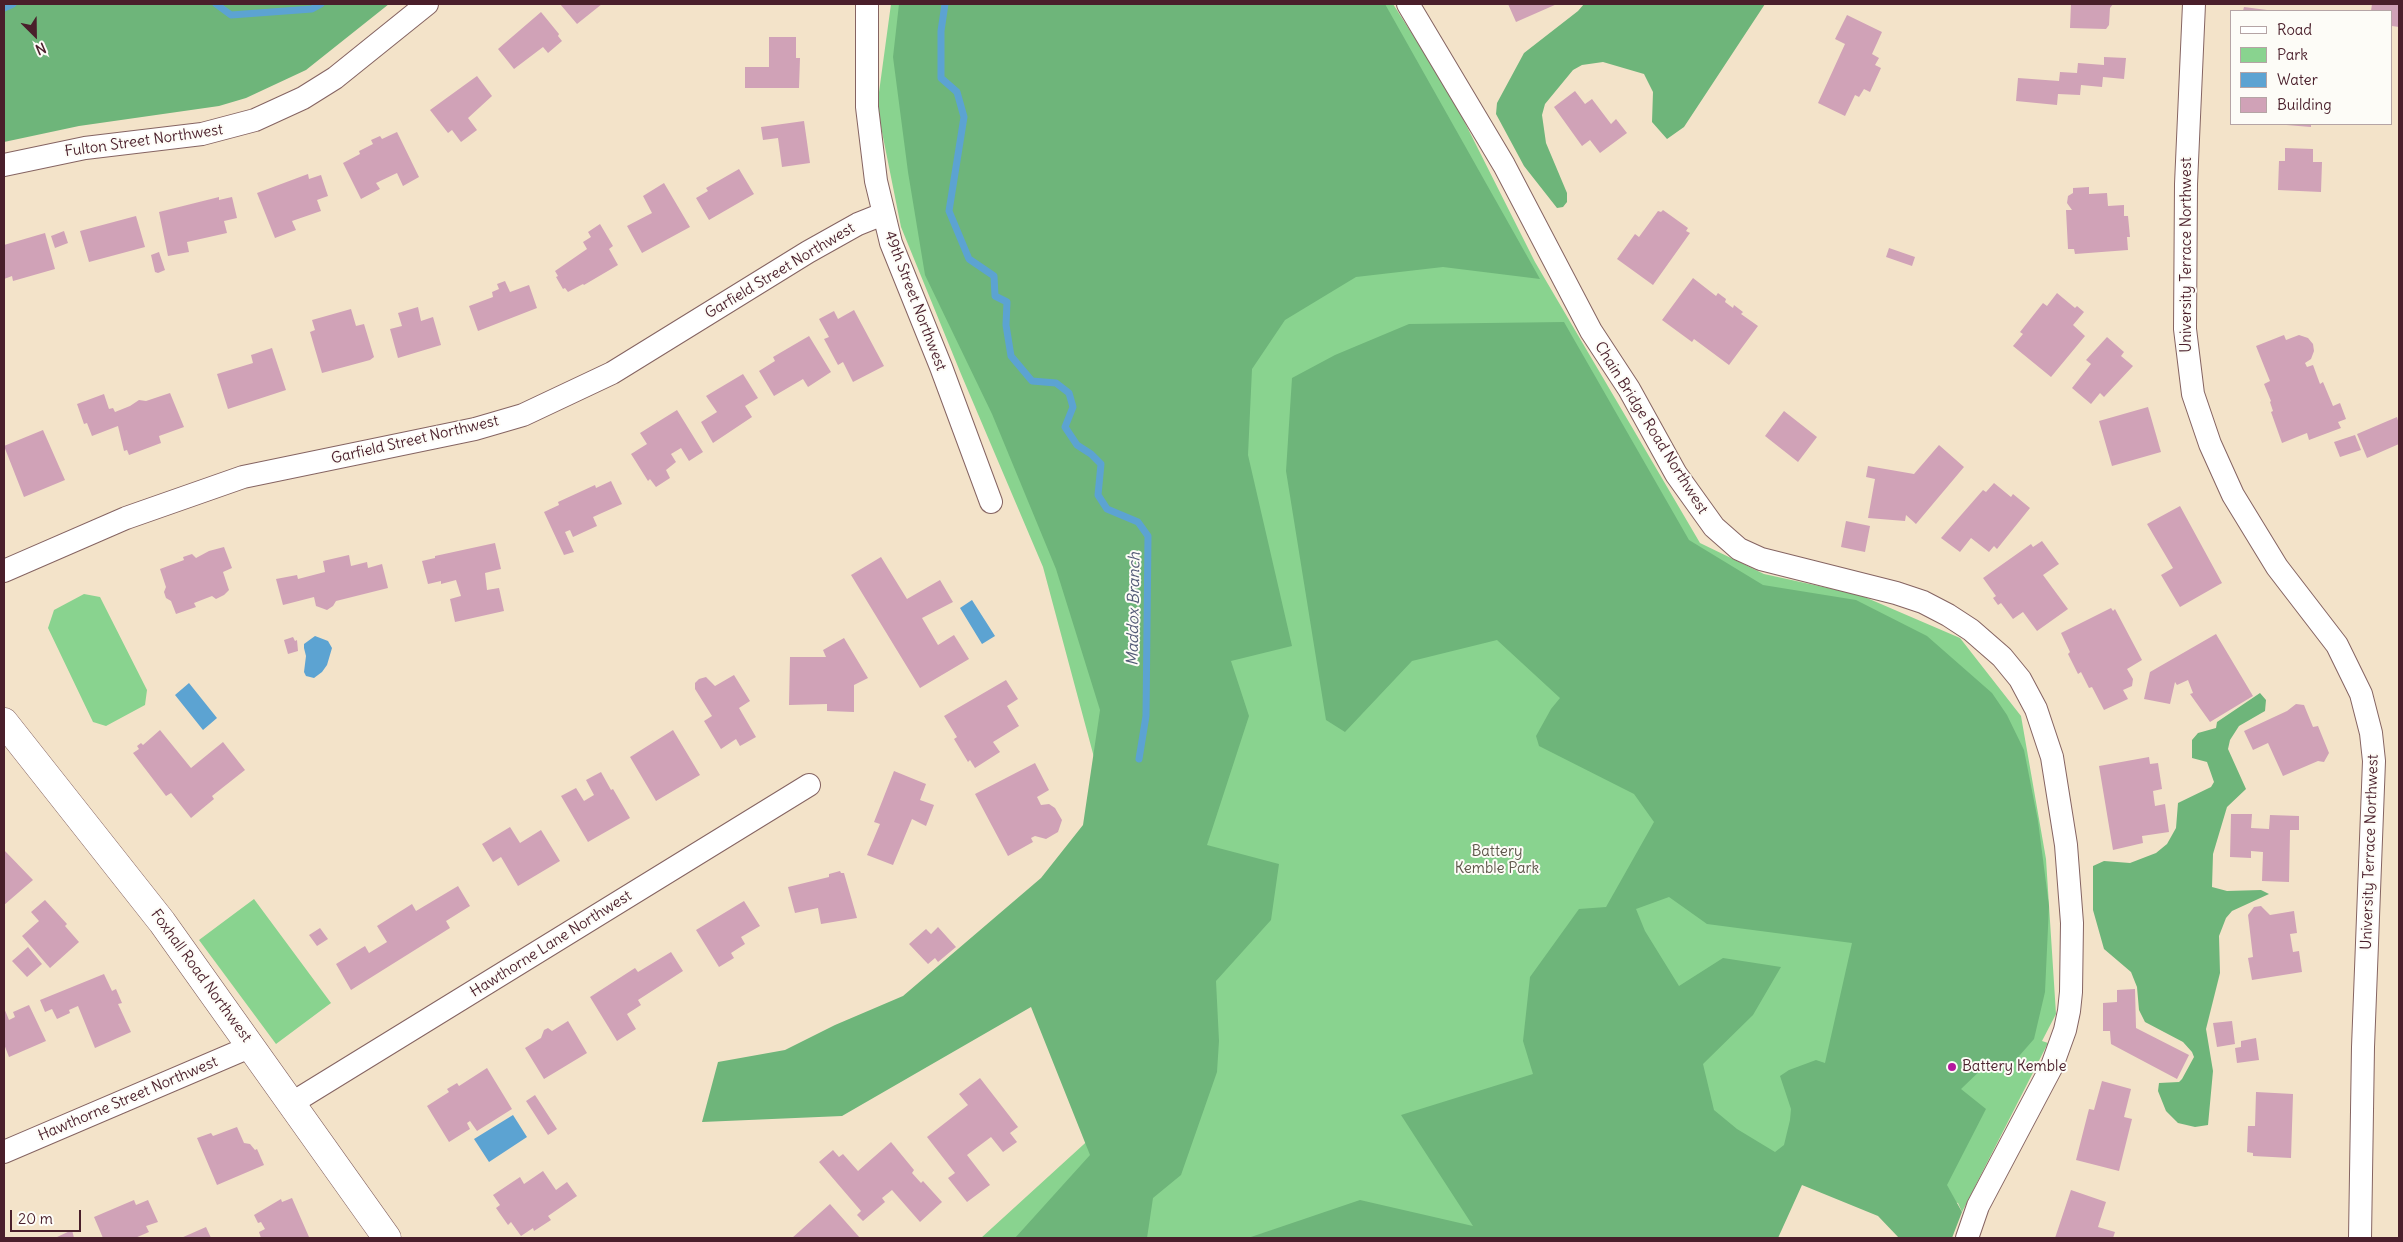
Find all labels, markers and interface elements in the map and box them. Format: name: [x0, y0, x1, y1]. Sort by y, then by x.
north arrow: [10, 10, 60, 60]
legend: [2230, 10, 2393, 125]
text: Road: [2277, 20, 2312, 39]
text: N: [33, 39, 49, 59]
text: Park: [2277, 45, 2308, 64]
text: Water: [2277, 70, 2318, 89]
text: Building: [2277, 95, 2332, 114]
street label: Fulton Street Northwest: [64, 121, 224, 161]
street label: University Terrace Northwest: [2178, 157, 2196, 353]
street label: Garfield Street Northwest: [702, 219, 858, 323]
street label: 49th Street Northwest: [880, 229, 950, 373]
street label: Chain Bridge Road Northwest: [1590, 339, 1712, 517]
street label: Garfield Street Northwest: [329, 412, 501, 468]
water label: Maddox Branch: [1123, 552, 1145, 666]
street label: University Terrace Northwest: [2358, 754, 2382, 950]
park label: Battery Kemble Park: [1455, 843, 1539, 878]
street label: Hawthorne Lane Northwest: [467, 887, 635, 1001]
street label: Foxhall Road Northwest: [147, 906, 255, 1046]
street label: Hawthorne Street Northwest: [35, 1053, 221, 1145]
place label: Battery Kemble: [1962, 1058, 2066, 1076]
marker: Battery Kemble: [1946, 1061, 1958, 1073]
scale bar: [12, 1200, 84, 1232]
text: 20 m: [18, 1209, 53, 1228]

